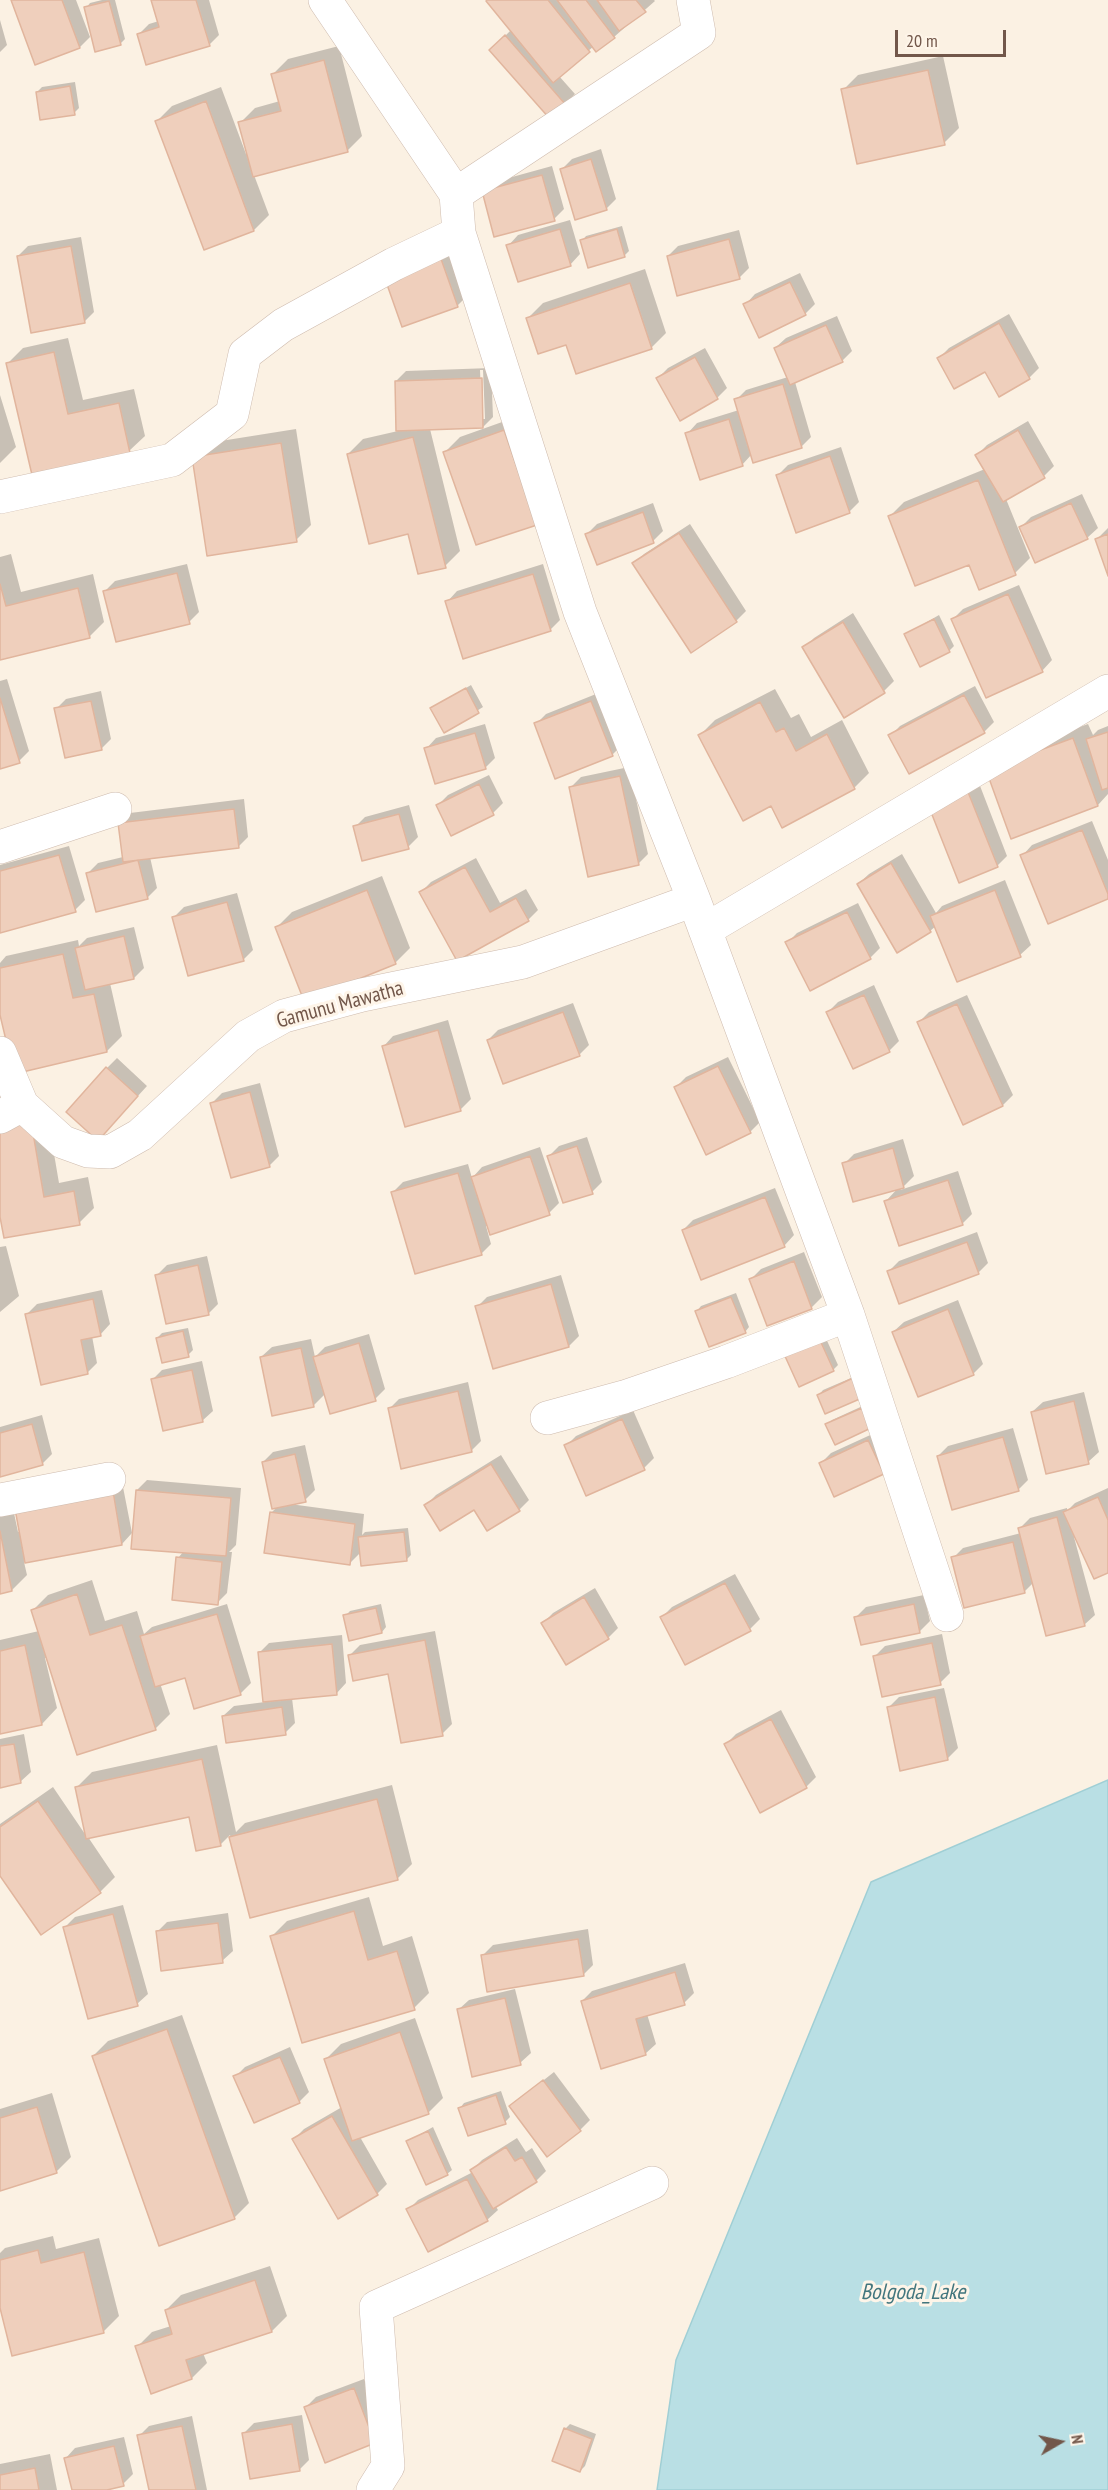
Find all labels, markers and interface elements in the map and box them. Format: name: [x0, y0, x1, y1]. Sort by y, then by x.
scale bar: [898, 18, 1009, 56]
text: 20 m: [906, 29, 938, 52]
street label: Gamunu Mawatha: [274, 976, 406, 1034]
water label: Bolgoda_Lake: [861, 2280, 965, 2306]
north arrow: [1030, 2412, 1090, 2472]
text: N: [1067, 2433, 1088, 2445]

